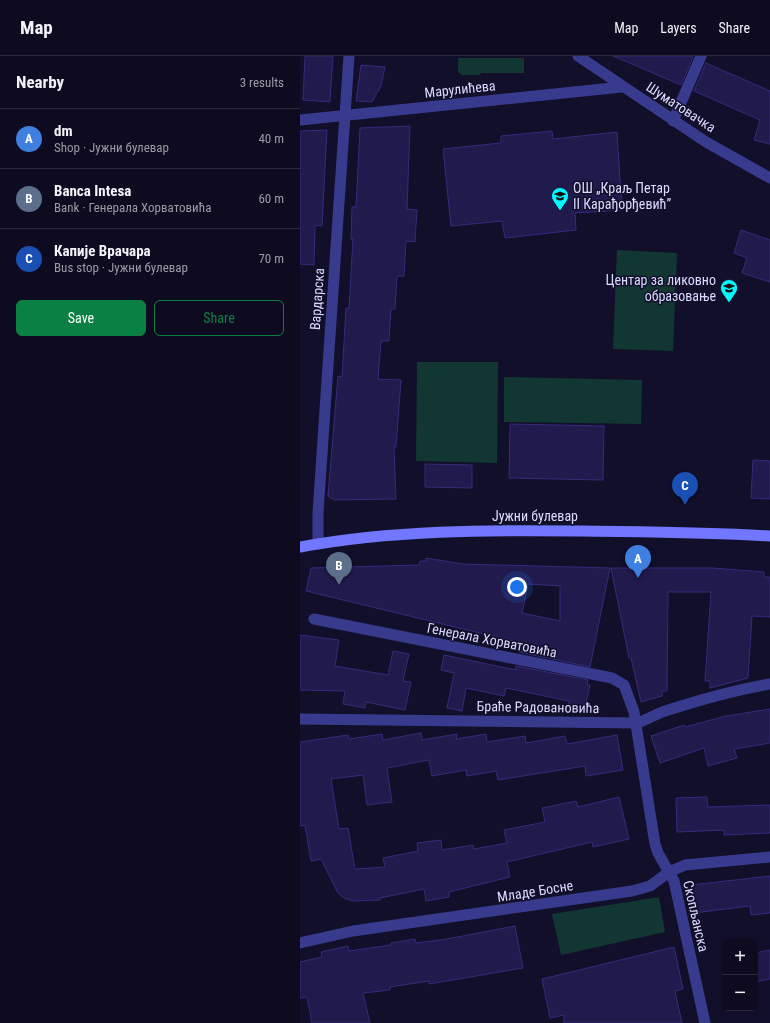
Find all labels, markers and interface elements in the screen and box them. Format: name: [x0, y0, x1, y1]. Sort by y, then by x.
text: Map: [20, 16, 53, 39]
text: Map: [614, 20, 638, 36]
text: Layers: [660, 20, 697, 36]
text: Share: [719, 20, 750, 36]
text: Nearby: [16, 72, 64, 92]
text: 3 results: [240, 75, 284, 90]
street label: Марулићева: [424, 77, 496, 101]
street label: Шуматовачка: [643, 79, 719, 135]
text: dm: [54, 122, 73, 140]
text: A: [25, 131, 33, 146]
text: 40 m: [258, 131, 284, 146]
text: Shop · Јужни булевар: [54, 140, 169, 155]
place label: ОШ „Краљ Петар II Карађорђевић”: [573, 180, 672, 212]
text: Banca Intesa: [54, 182, 131, 200]
school or university icon: ОШ „Краљ Петар II Карађорђевић”: [550, 186, 570, 211]
text: B: [25, 191, 33, 206]
text: 60 m: [258, 191, 284, 206]
text: Bank · Генерала Хорватовића: [54, 200, 211, 215]
text: Капије Врачара: [54, 242, 151, 260]
text: C: [25, 251, 33, 266]
text: 70 m: [258, 251, 284, 266]
text: Bus stop · Јужни булевар: [54, 260, 188, 275]
street label: Вардарска: [307, 267, 327, 331]
place label: Центар за ликовно образовање: [605, 272, 716, 304]
school or university icon: Центар за ликовно образовање: [719, 278, 739, 303]
button: Save: [16, 300, 146, 336]
button: Share: [154, 300, 284, 336]
pin: C: [672, 472, 698, 505]
street label: Јужни булевар: [492, 508, 578, 524]
pin: A: [625, 545, 651, 578]
pin: B: [326, 552, 352, 585]
your location: [507, 577, 527, 597]
street label: Генерала Хорватовића: [426, 620, 558, 660]
street label: Браће Радовановића: [476, 698, 600, 716]
street label: Младе Босне: [496, 877, 575, 905]
street label: Скопљанска: [680, 879, 712, 953]
map controls: [722, 939, 758, 1011]
button: +: [722, 939, 758, 975]
button: −: [722, 975, 758, 1011]

